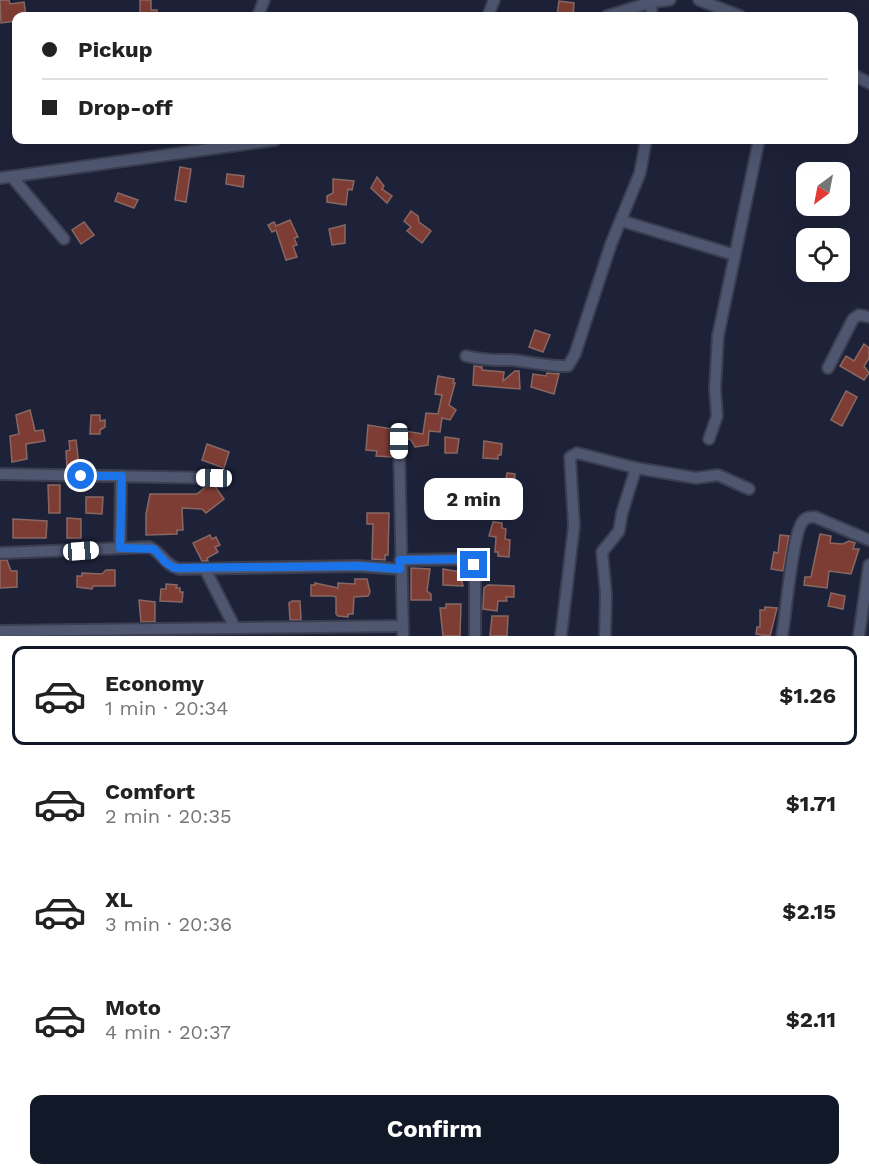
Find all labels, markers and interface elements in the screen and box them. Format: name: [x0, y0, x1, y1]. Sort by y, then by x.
text: Pickup: [78, 37, 153, 62]
text: Drop-off: [78, 95, 173, 120]
north arrow: [796, 162, 850, 216]
map controls: [796, 162, 850, 282]
button: locate: [796, 228, 850, 282]
car: [390, 423, 408, 459]
route start: [67, 462, 94, 489]
car: [196, 469, 232, 487]
callout: 2 min: [424, 478, 524, 520]
text: 2 min: [446, 487, 501, 511]
car: [62, 541, 100, 561]
route end: [460, 551, 487, 578]
icon: car: [33, 669, 87, 723]
text: Economy: [105, 671, 204, 696]
text: $1.26: [779, 683, 836, 708]
text: 1 min · 20:34: [105, 696, 228, 720]
icon: car: [33, 777, 87, 831]
text: Comfort: [105, 779, 195, 804]
text: $1.71: [786, 791, 836, 816]
text: 2 min · 20:35: [105, 804, 232, 828]
icon: car: [33, 885, 87, 939]
text: XL: [105, 887, 133, 912]
text: $2.15: [782, 899, 836, 924]
text: 3 min · 20:36: [105, 912, 232, 936]
icon: car: [33, 993, 87, 1047]
text: Moto: [105, 995, 161, 1020]
text: $2.11: [786, 1007, 836, 1032]
text: 4 min · 20:37: [105, 1020, 231, 1044]
button: Confirm: [30, 1095, 839, 1164]

